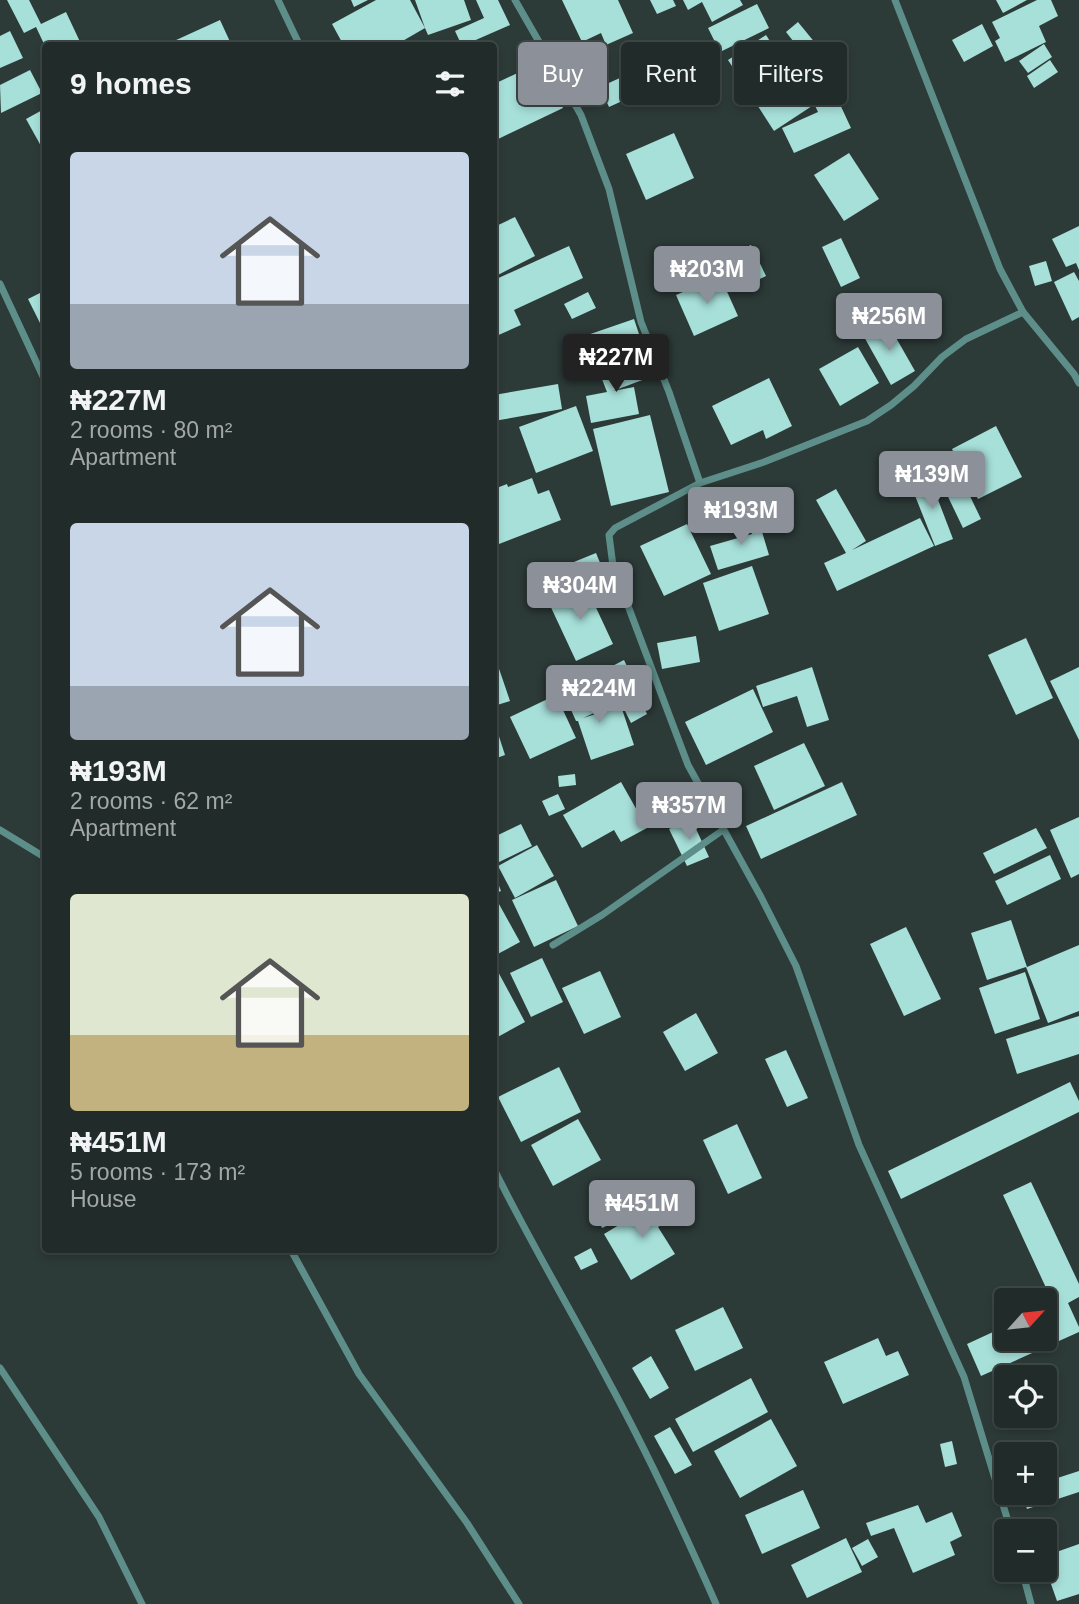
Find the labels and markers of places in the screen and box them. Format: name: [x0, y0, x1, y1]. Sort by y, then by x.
pin: ₦203M: [658, 246, 756, 306]
pin: ₦256M: [840, 294, 938, 353]
pin: ₦227M: [567, 334, 665, 394]
pin: ₦139M: [883, 452, 981, 511]
pin: ₦193M: [692, 488, 790, 547]
pin: ₦304M: [531, 562, 629, 622]
pin: ₦224M: [550, 666, 648, 725]
pin: ₦357M: [640, 782, 738, 842]
pin: ₦451M: [593, 1180, 691, 1240]

